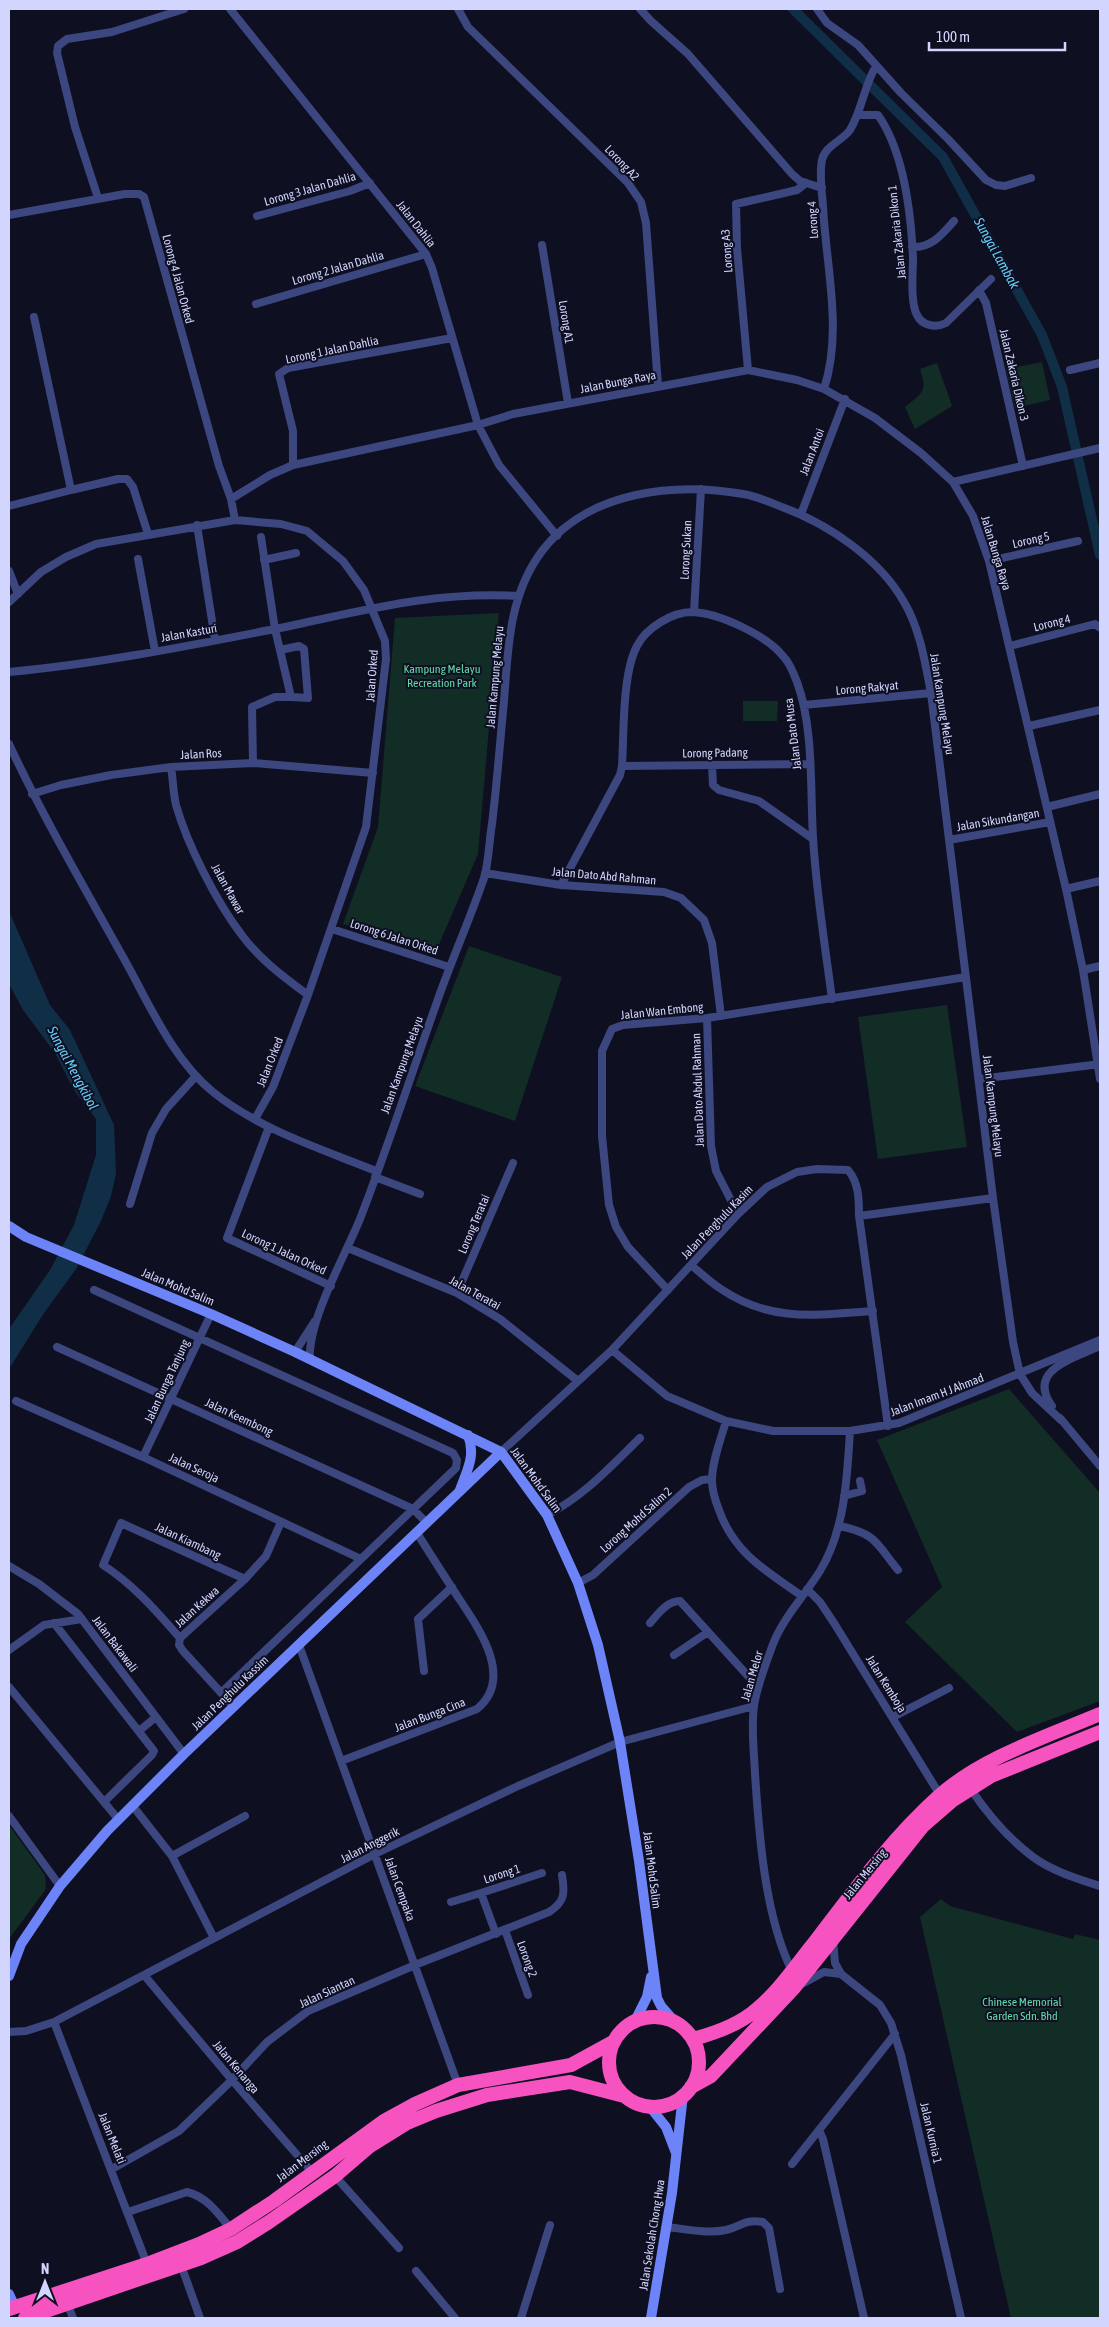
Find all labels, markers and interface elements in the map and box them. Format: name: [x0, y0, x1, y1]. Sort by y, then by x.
scale bar: [929, 20, 1065, 52]
text: 100 m: [936, 28, 970, 45]
street label: Lorong A2: [602, 142, 642, 184]
street label: Lorong 3 Jalan Dahlia: [263, 169, 357, 209]
street label: Jalan Zakaria Dikon 1: [885, 184, 909, 280]
street label: Jalan Dahlia: [393, 198, 439, 250]
street label: Lorong 4: [805, 200, 821, 239]
water label: Sungai Lambak: [970, 214, 1023, 292]
street label: Lorong A3: [718, 229, 736, 273]
street label: Lorong 4 Jalan Orked: [159, 233, 197, 325]
street label: Lorong 2 Jalan Dahlia: [291, 248, 385, 288]
street label: Lorong A1: [556, 299, 576, 345]
street label: Jalan Zakaria Dikon 3: [997, 327, 1031, 423]
street label: Lorong 1 Jalan Dahlia: [284, 333, 380, 367]
street label: Jalan Bunga Raya: [579, 368, 657, 396]
street label: Jalan Antoi: [797, 427, 827, 477]
street label: Jalan Bunga Raya: [978, 514, 1014, 592]
street label: Lorong Sukan: [677, 520, 695, 580]
street label: Lorong 5: [1011, 529, 1051, 551]
street label: Lorong 4: [1032, 612, 1072, 634]
street label: Jalan Kasturi: [160, 621, 218, 645]
street label: Jalan Kampung Melayu: [484, 625, 506, 729]
street label: Jalan Orked: [363, 649, 381, 703]
street label: Jalan Kampung Melayu: [927, 652, 957, 756]
park label: Kampung Melayu Recreation Park: [404, 662, 481, 690]
street label: Lorong Rakyat: [835, 678, 899, 698]
street label: Jalan Dato Musa: [782, 697, 804, 771]
street label: Lorong Padang: [682, 745, 749, 761]
street label: Jalan Ros: [180, 746, 222, 762]
street label: Jalan Sikundangan: [956, 806, 1040, 834]
street label: Jalan Mawar: [208, 861, 248, 917]
street label: Jalan Dato Abd Rahman: [551, 864, 657, 888]
street label: Lorong 6 Jalan Orked: [348, 916, 440, 958]
street label: Jalan Wan Embong: [620, 1000, 705, 1022]
street label: Jalan Kampung Melayu: [378, 1014, 426, 1116]
water label: Sungai Mengkibol: [44, 1023, 102, 1113]
street label: Jalan Dato Abdul Rahman: [689, 1033, 707, 1147]
street label: Jalan Orked: [254, 1035, 286, 1089]
street label: Jalan Kampung Melayu: [980, 1054, 1006, 1158]
street label: Jalan Penghulu Kasim: [678, 1182, 756, 1262]
street label: Lorong Teratai: [455, 1192, 493, 1256]
street label: Lorong 1 Jalan Orked: [239, 1226, 329, 1278]
street label: Jalan Mohd Salim: [140, 1265, 216, 1309]
street label: Jalan Teratai: [447, 1273, 503, 1313]
street label: Jalan Bunga Tanjung: [142, 1336, 193, 1425]
street label: Jalan Imam H J Ahmad: [888, 1371, 986, 1419]
street label: Jalan Keembong: [203, 1395, 276, 1439]
street label: Jalan Mohd Salim: [508, 1444, 564, 1516]
street label: Jalan Seroja: [167, 1450, 221, 1486]
street label: Lorong Mohd Salim 2: [597, 1484, 675, 1556]
street label: Jalan Kiambang: [153, 1520, 224, 1563]
street label: Jalan Kekwa: [172, 1584, 222, 1630]
street label: Jalan Bakawali: [89, 1613, 141, 1675]
street label: Jalan Melor: [738, 1649, 766, 1703]
street label: Jalan Penghulu Kassim: [189, 1653, 271, 1733]
street label: Jalan Kemboja: [863, 1653, 909, 1715]
street label: Jalan Bunga Cina: [393, 1695, 467, 1735]
street label: Jalan Anggerik: [338, 1824, 402, 1866]
street label: Jalan Mohd Salim: [640, 1831, 664, 1909]
street label: Jalan Mersing: [840, 1845, 890, 1902]
street label: Jalan Cempaka: [382, 1855, 418, 1923]
street label: Lorong 1: [482, 1861, 522, 1886]
street label: Lorong 2: [514, 1939, 540, 1979]
street label: Jalan Siantan: [297, 1973, 357, 2011]
park label: Chinese Memorial Garden Sdn. Bhd: [982, 1995, 1063, 2023]
street label: Jalan Kenanga: [210, 2038, 262, 2096]
street label: Jalan Kurnia 1: [917, 2101, 945, 2165]
street label: Jalan Melati: [95, 2110, 129, 2166]
street label: Jalan Mersing: [274, 2137, 331, 2185]
street label: Jalan Sekolah Chong Hwa: [636, 2179, 668, 2291]
north arrow: [20, 2257, 70, 2307]
text: N: [41, 2261, 49, 2277]

